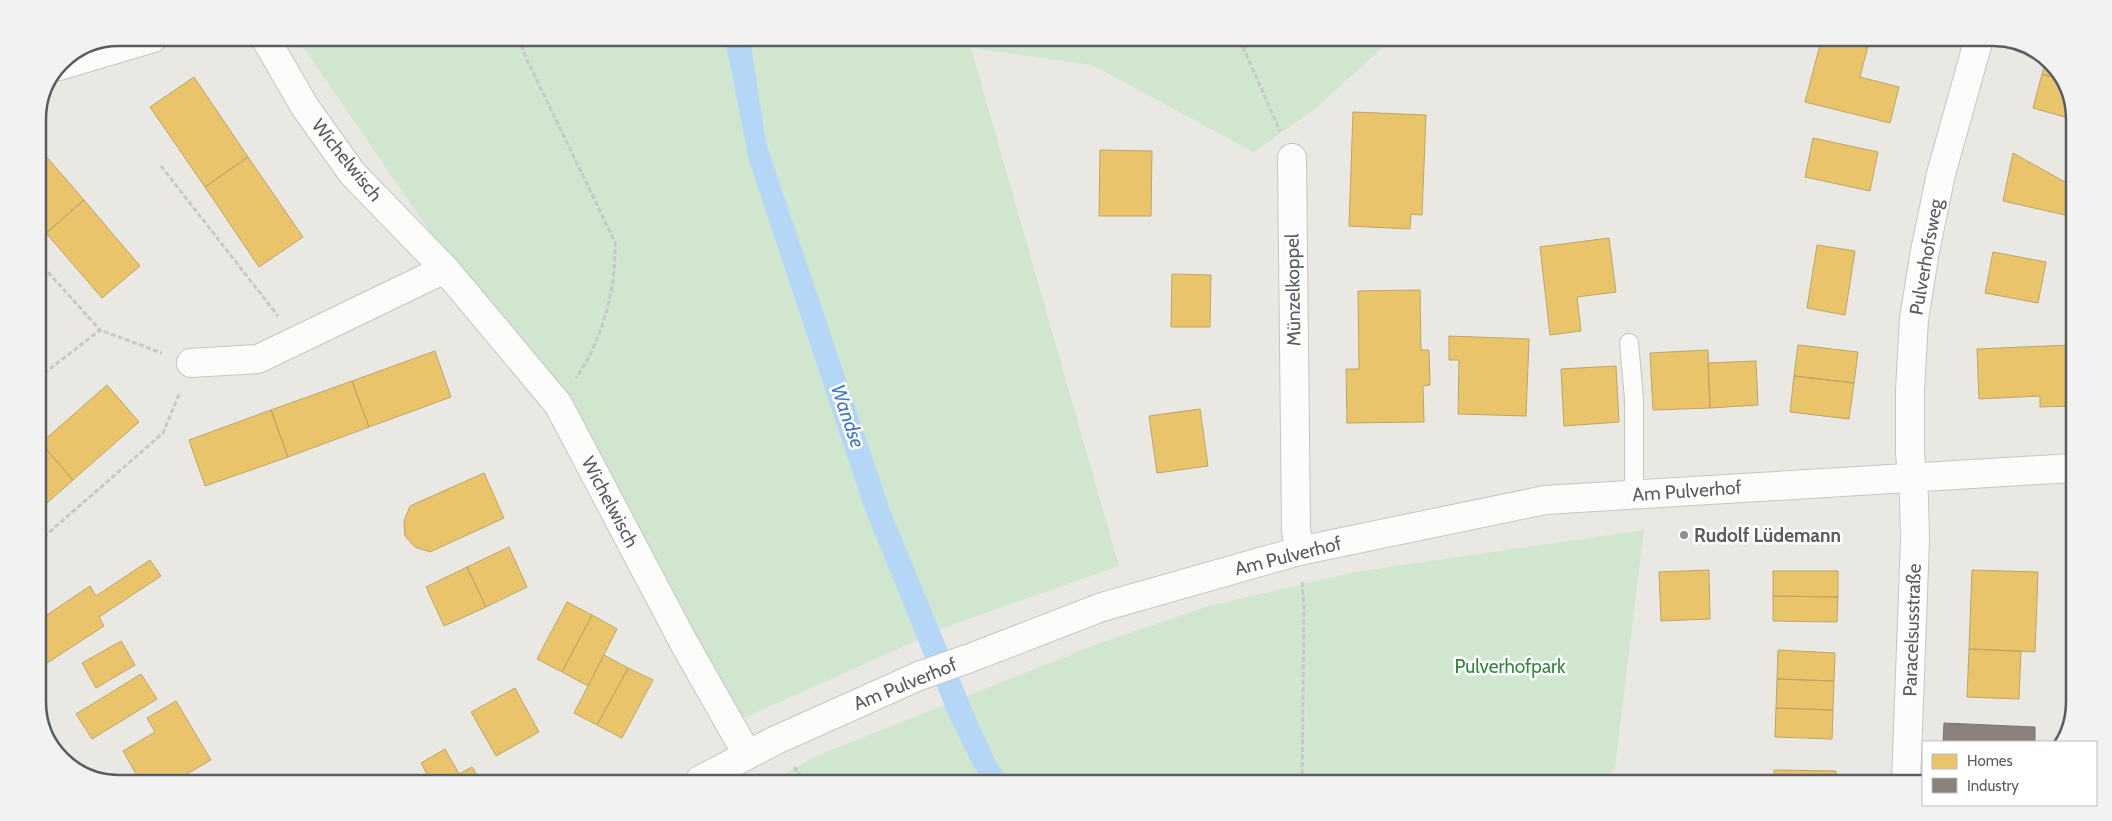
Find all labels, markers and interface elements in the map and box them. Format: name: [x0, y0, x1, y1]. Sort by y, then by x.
street label: Wichelwisch: [307, 114, 387, 206]
street label: Pulverhofsweg: [1904, 197, 1948, 317]
street label: Münzelkoppel: [1281, 233, 1305, 347]
water label: Wandse: [826, 381, 870, 451]
street label: Wichelwisch: [576, 453, 644, 551]
street label: Am Pulverhof: [1632, 476, 1743, 506]
place label: Rudolf Lüdemann: [1694, 524, 1841, 547]
marker: Rudolf Lüdemann: [1678, 529, 1690, 541]
street label: Am Pulverhof: [1232, 531, 1345, 580]
street label: Paracelsusstraße: [1898, 563, 1926, 697]
street label: Am Pulverhof: [850, 653, 961, 715]
park label: Pulverhofpark: [1454, 655, 1566, 678]
legend: [1922, 741, 2097, 806]
text: Homes: [1967, 752, 2013, 770]
text: Industry: [1967, 777, 2019, 795]

